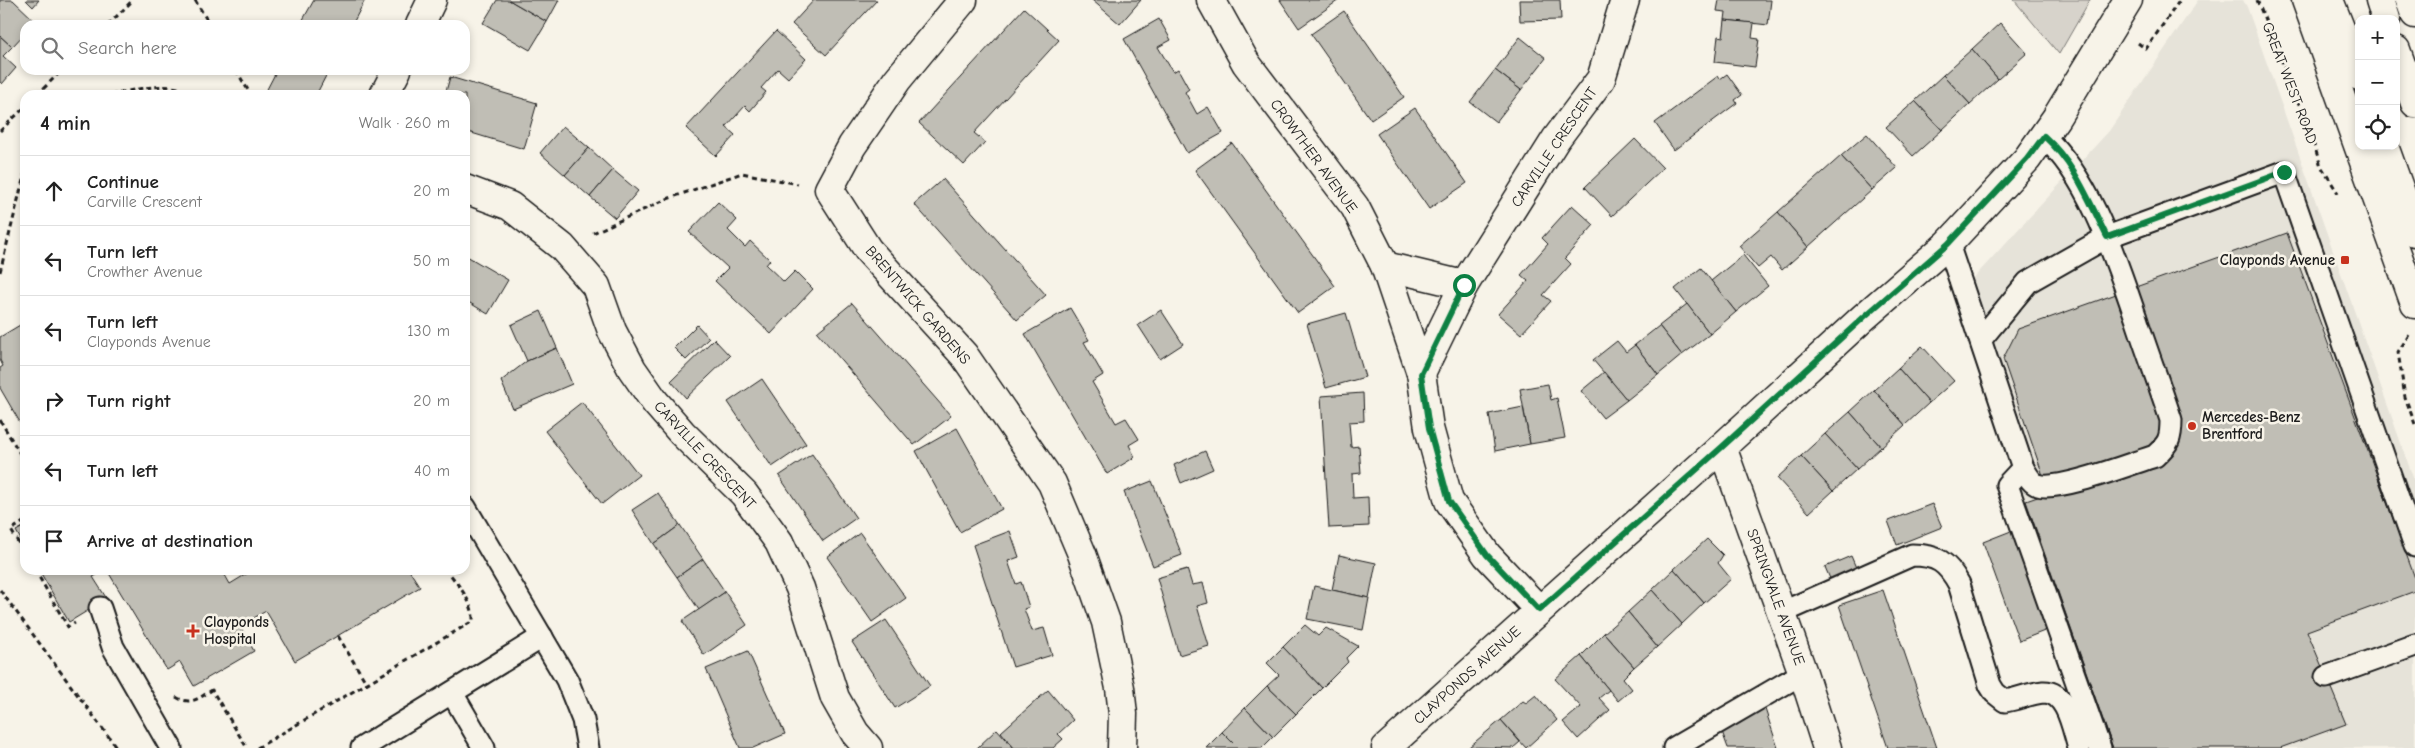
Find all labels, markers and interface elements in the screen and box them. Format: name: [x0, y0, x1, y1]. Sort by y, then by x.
map controls: [2355, 15, 2400, 150]
button: +: [2355, 15, 2400, 60]
search box: [20, 20, 470, 75]
street label: GREAT WEST ROAD: [2258, 20, 2322, 146]
icon: search: [38, 34, 66, 62]
text: Search here: [78, 37, 177, 59]
button: −: [2355, 60, 2400, 105]
street label: CARVILLE CRESCENT: [1507, 83, 1601, 211]
street label: CROWTHER AVENUE: [1267, 95, 1361, 217]
button: locate: [2355, 105, 2400, 150]
text: 4 min: [40, 111, 91, 135]
text: Walk · 260 m: [359, 114, 450, 132]
route end: [2273, 161, 2296, 184]
text: Continue: [87, 171, 159, 193]
icon: ahead: [40, 177, 68, 205]
text: 20 m: [413, 182, 450, 200]
text: Carville Crescent: [87, 193, 202, 211]
text: Turn left: [87, 241, 158, 263]
street label: BRENTWICK GARDENS: [862, 242, 974, 368]
icon: left: [40, 247, 68, 275]
place label: Clayponds Avenue: [2220, 251, 2335, 269]
text: 50 m: [413, 252, 450, 270]
marker: Clayponds Avenue: [2339, 254, 2351, 266]
text: Crowther Avenue: [87, 263, 202, 281]
route start: [1453, 274, 1476, 297]
text: Turn left: [87, 311, 158, 333]
icon: left: [40, 317, 68, 345]
text: 130 m: [407, 322, 450, 340]
text: Clayponds Avenue: [87, 333, 211, 351]
icon: right: [40, 387, 68, 415]
text: Turn right: [87, 390, 171, 412]
text: 20 m: [413, 392, 450, 410]
street label: CARVILLE CRESCENT: [650, 397, 760, 513]
place label: Mercedes-Benz Brentford: [2202, 408, 2301, 443]
marker: Mercedes-Benz Brentford: [2186, 420, 2198, 432]
icon: left: [40, 457, 68, 485]
text: Turn left: [87, 460, 158, 482]
text: 40 m: [414, 462, 450, 480]
street label: SPRINGVALE AVENUE: [1743, 526, 1809, 668]
icon: arrive: [40, 527, 68, 555]
text: Arrive at destination: [87, 530, 253, 552]
place label: Clayponds Hospital: [204, 613, 269, 648]
street label: CLAYPONDS AVENUE: [1410, 622, 1524, 728]
marker: Clayponds Hospital: [186, 624, 200, 638]

